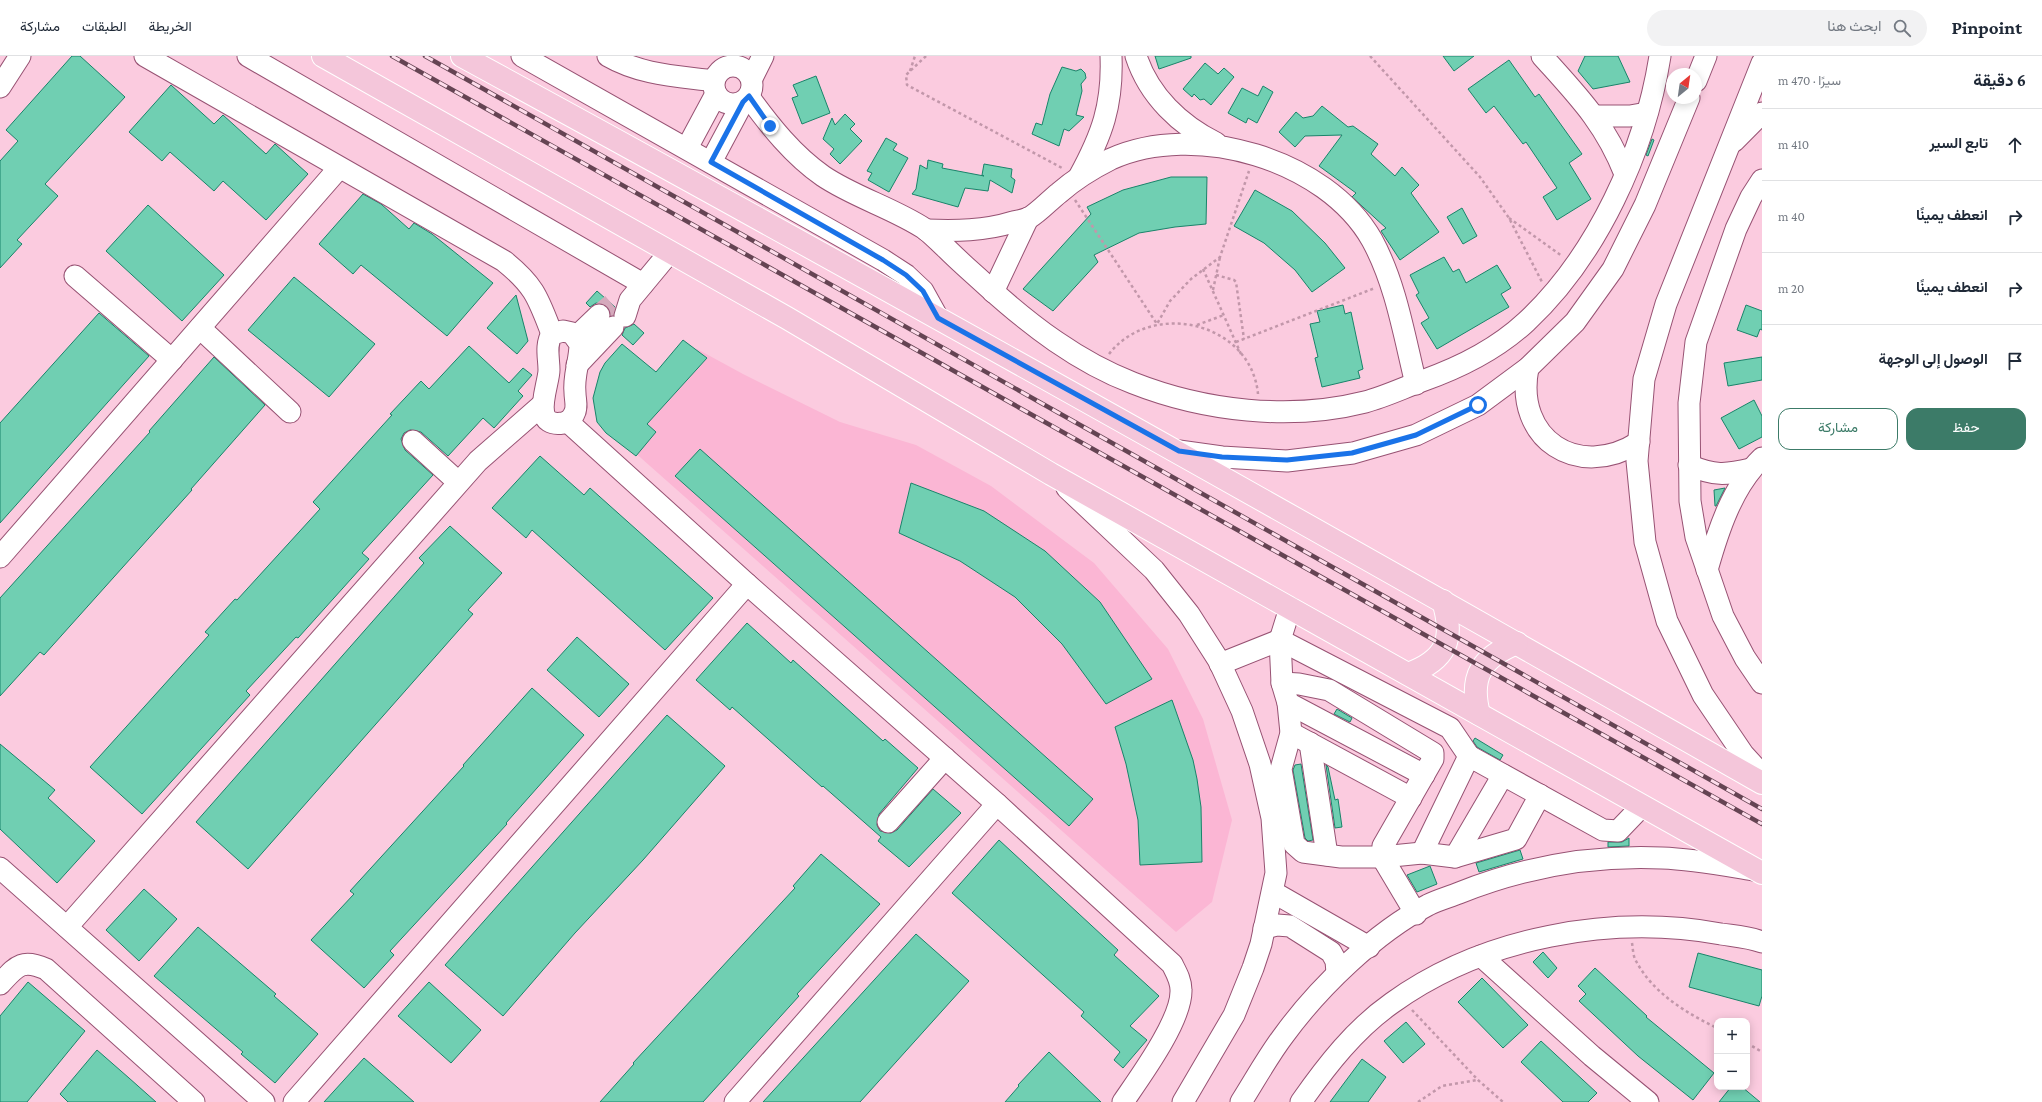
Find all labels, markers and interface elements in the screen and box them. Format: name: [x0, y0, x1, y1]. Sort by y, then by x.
search box: [1647, 10, 1927, 46]
icon: search: [1891, 17, 1913, 39]
text: Pinpoint: [1951, 17, 2022, 38]
text: مشاركة: [20, 18, 60, 34]
text: الطبقات: [82, 18, 126, 34]
text: الخريطة: [148, 18, 192, 34]
text: ابحث هنا: [1827, 18, 1881, 34]
north arrow: [1666, 68, 1702, 104]
text: 6 دقيقة: [1973, 71, 2026, 90]
text: سيرًا · 470 m: [1778, 73, 1841, 88]
route end: [761, 117, 779, 135]
icon: ahead: [2004, 134, 2026, 156]
text: تابع السير: [1929, 135, 1988, 151]
text: 410 m: [1778, 137, 1809, 152]
icon: right: [2004, 206, 2026, 228]
text: انعطف يمينًا: [1916, 207, 1988, 223]
text: 40 m: [1778, 209, 1805, 224]
icon: right: [2004, 278, 2026, 300]
text: انعطف يمينًا: [1916, 279, 1988, 295]
text: 20 m: [1778, 281, 1804, 296]
icon: arrive: [2004, 350, 2026, 372]
text: الوصول إلى الوجهة: [1879, 351, 1988, 367]
route start: [1469, 396, 1487, 414]
button: مشاركة: [1778, 408, 1898, 450]
button: حفظ: [1906, 408, 2026, 450]
map controls: [1714, 1018, 1750, 1090]
button: +: [1714, 1018, 1750, 1054]
button: −: [1714, 1054, 1750, 1090]

